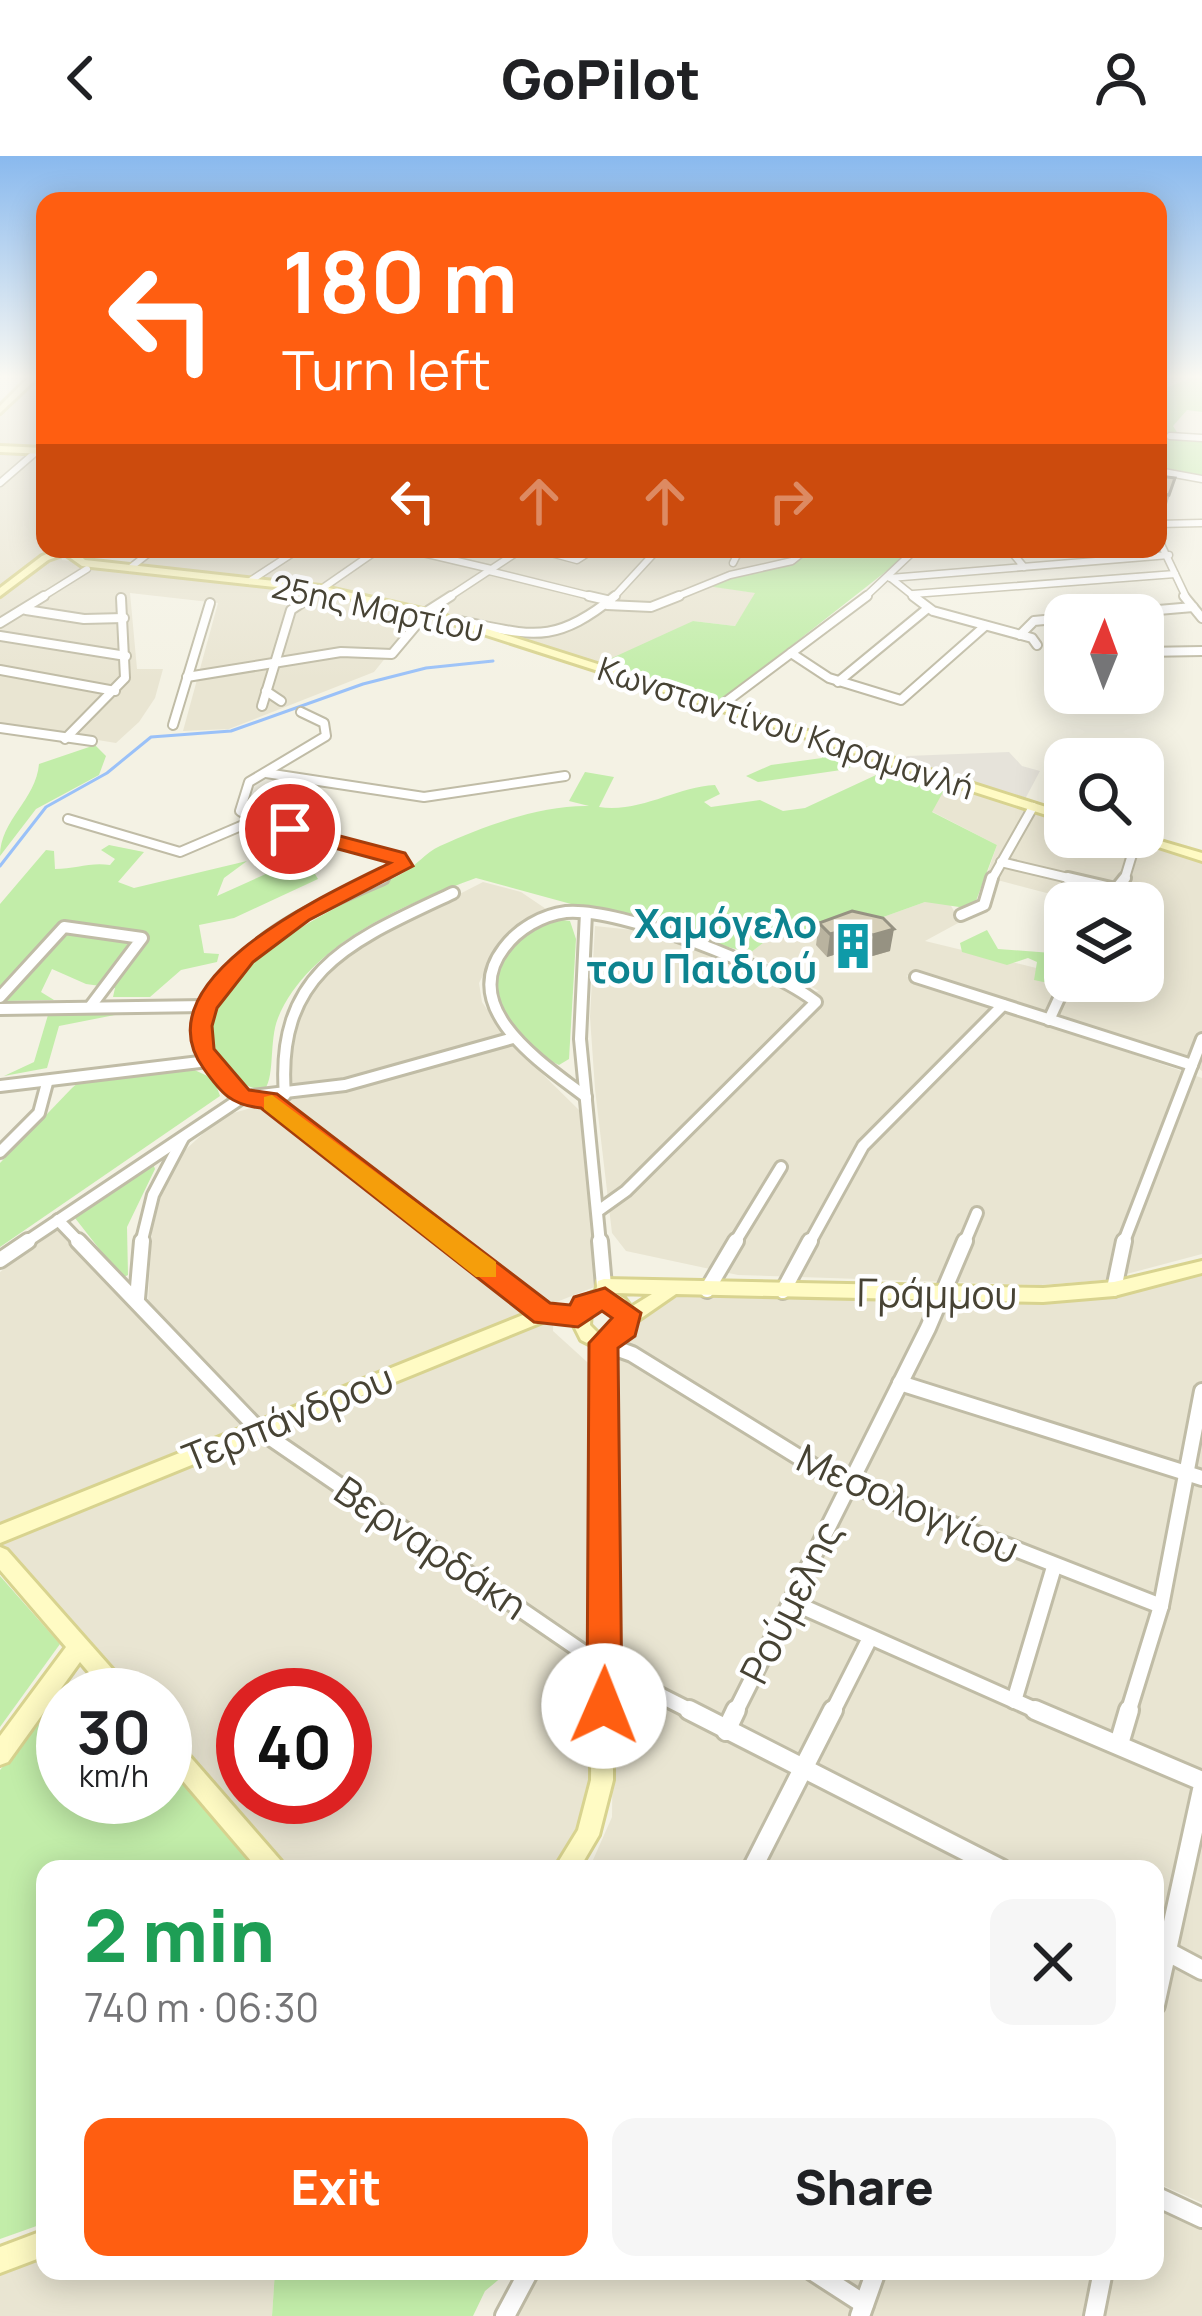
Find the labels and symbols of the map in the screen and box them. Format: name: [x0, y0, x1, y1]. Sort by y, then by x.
street label: 25ης Μαρτίου: [268, 563, 488, 652]
north arrow: [1044, 594, 1164, 714]
street label: Κωνσταντίνου Καραμανλή: [592, 645, 980, 810]
pin: [239, 778, 341, 880]
place label: Χαμόγελο του Παιδιού: [586, 896, 817, 995]
building icon: Χαμόγελο του Παιδιού: [828, 921, 878, 971]
street label: Γράμμου: [856, 1265, 1018, 1321]
street label: Τερπάνδρου: [174, 1350, 401, 1484]
street label: Μεσολογγίου: [789, 1430, 1028, 1576]
street label: Βερναρδάκη: [325, 1463, 539, 1632]
street label: Ρούμελης: [726, 1511, 854, 1692]
position arrow: [541, 1643, 667, 1769]
speed limit sign: 40: [216, 1668, 372, 1824]

